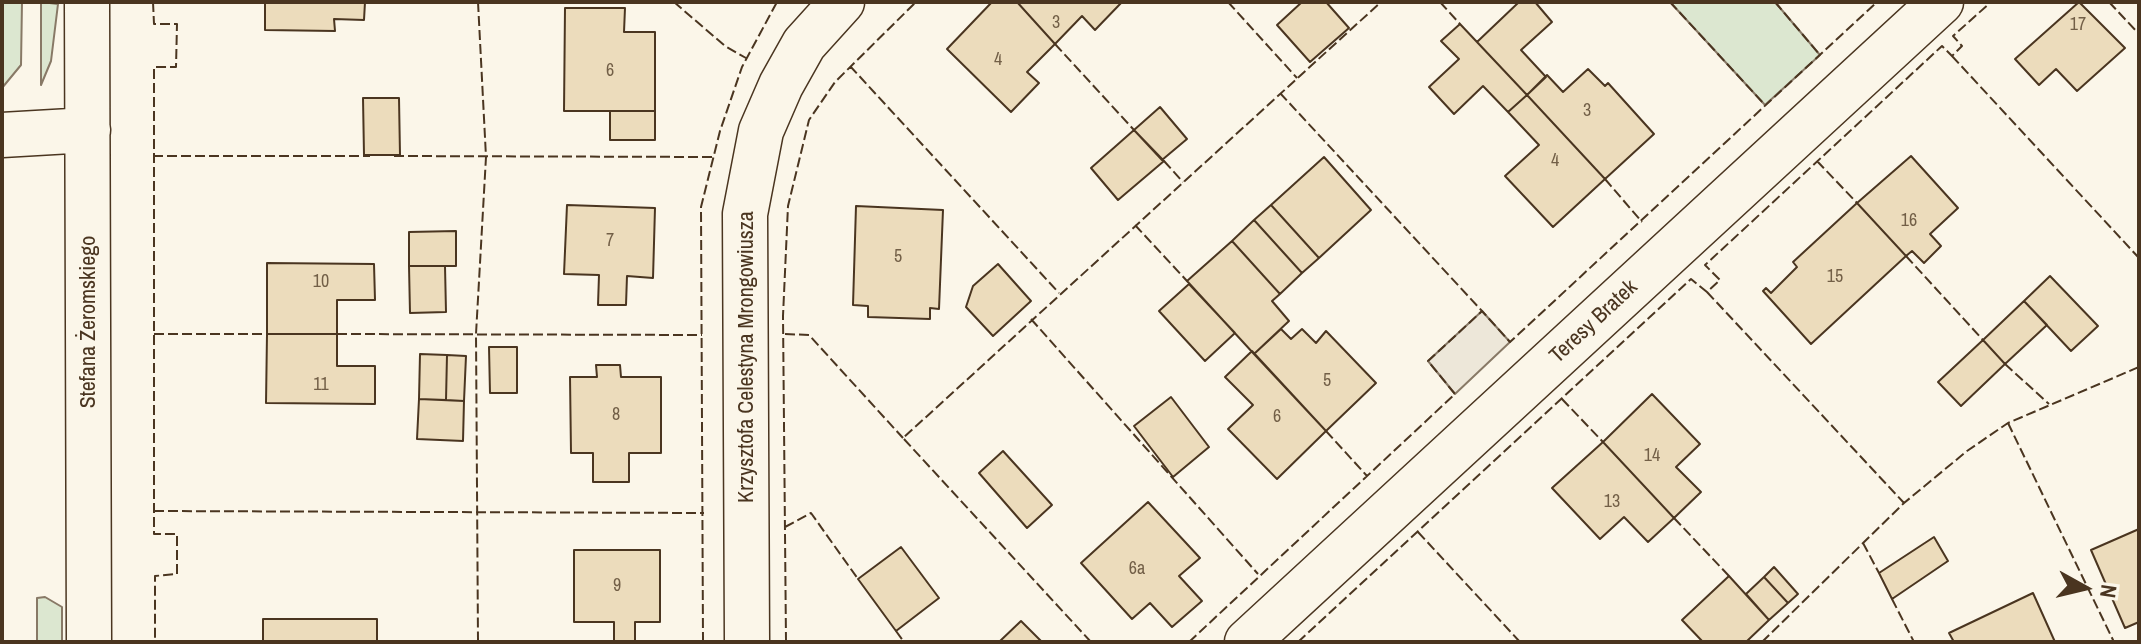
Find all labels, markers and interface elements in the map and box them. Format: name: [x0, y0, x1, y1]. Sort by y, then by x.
house number: 3: [1052, 12, 1060, 34]
house number: 17: [2070, 14, 2086, 36]
house number: 4: [994, 49, 1002, 71]
house number: 6: [606, 60, 614, 82]
house number: 3: [1583, 100, 1591, 122]
house number: 4: [1551, 150, 1559, 172]
house number: 16: [1901, 210, 1917, 232]
street label: Krzysztofa Celestyna Mrongowiusza: [734, 211, 760, 503]
house number: 7: [606, 230, 614, 252]
street label: Stefana Żeromskiego: [76, 236, 102, 408]
house number: 5: [894, 246, 902, 268]
house number: 15: [1827, 266, 1843, 288]
house number: 10: [313, 271, 329, 293]
street label: Teresy Bratek: [1545, 275, 1643, 369]
house number: 5: [1323, 370, 1331, 392]
house number: 11: [313, 374, 329, 396]
house number: 8: [612, 404, 620, 426]
house number: 6: [1273, 406, 1281, 428]
house number: 14: [1644, 445, 1660, 467]
house number: 13: [1604, 491, 1620, 513]
north arrow: [2045, 548, 2125, 628]
house number: 6a: [1129, 558, 1145, 580]
house number: 9: [613, 575, 621, 597]
text: N: [2093, 583, 2125, 600]

